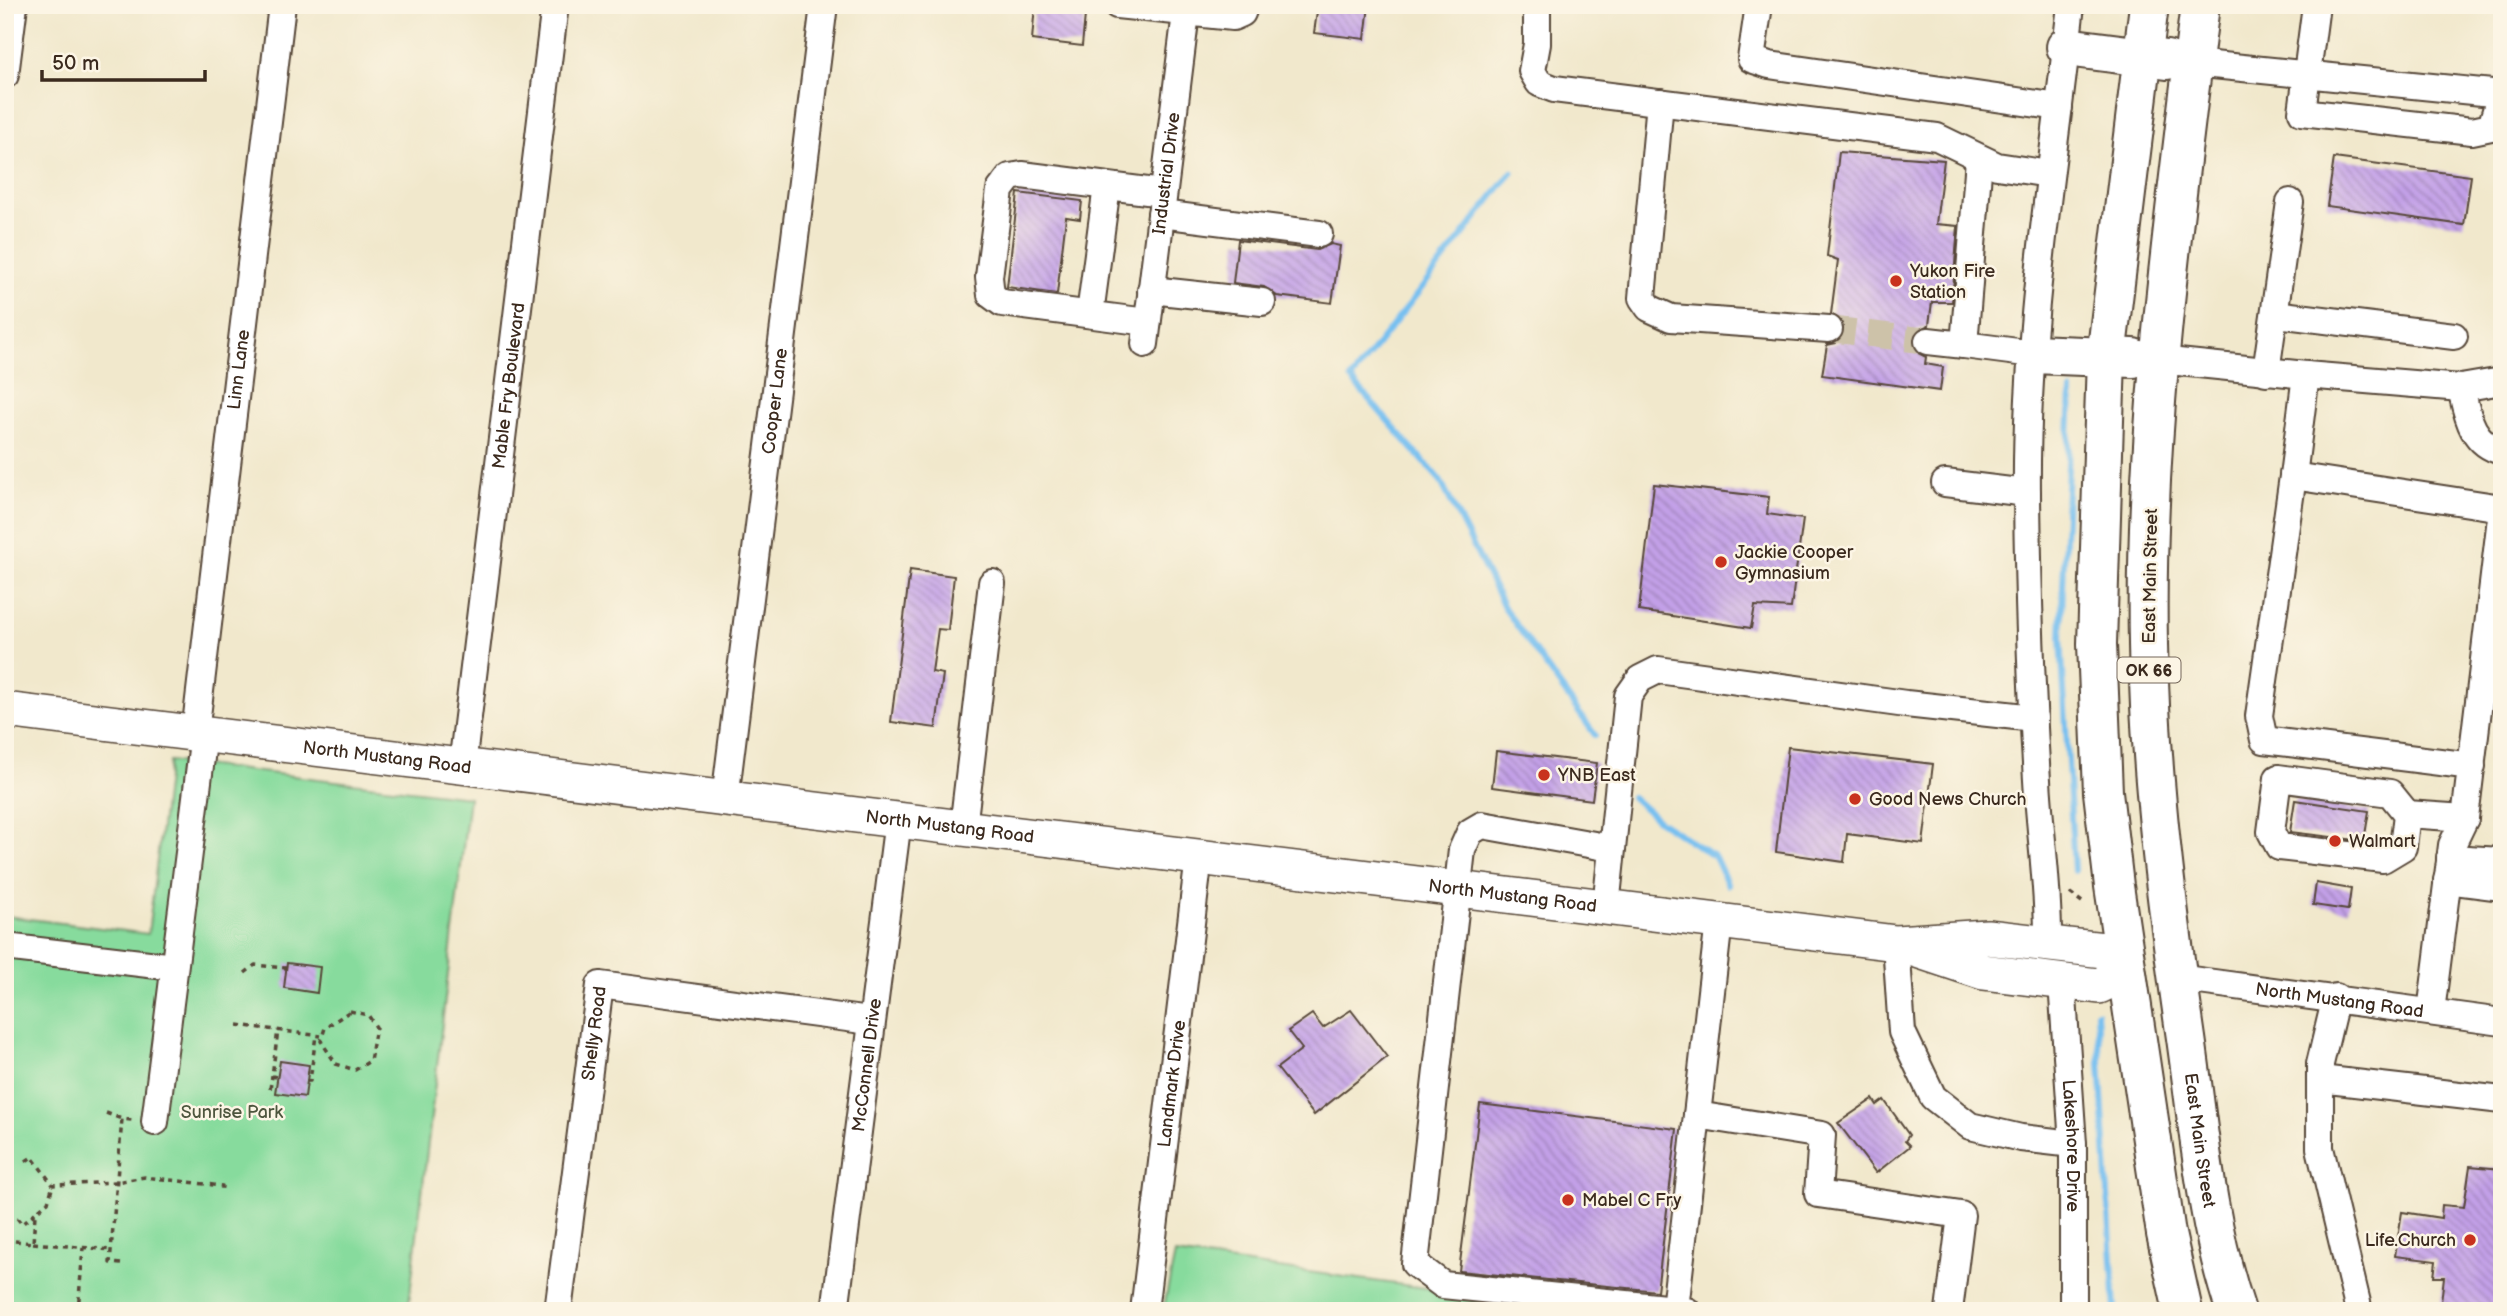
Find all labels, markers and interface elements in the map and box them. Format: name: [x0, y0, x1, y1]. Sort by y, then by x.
scale bar: [42, 38, 205, 82]
text: 50 m: [52, 51, 99, 76]
street label: Industrial Drive: [1149, 111, 1185, 236]
place label: Yukon Fire Station: [1909, 261, 1995, 303]
marker: Yukon Fire Station: [1888, 273, 1904, 289]
street label: Mable Fry Boulevard: [488, 302, 530, 470]
street label: Linn Lane: [224, 328, 254, 411]
street label: Cooper Lane: [758, 347, 792, 455]
street label: East Main Street: [2139, 508, 2162, 644]
place label: Jackie Cooper Gymnasium: [1735, 542, 1854, 584]
marker: Jackie Cooper Gymnasium: [1713, 554, 1729, 570]
road number: OK 66: [2118, 657, 2180, 682]
street label: North Mustang Road: [302, 737, 472, 778]
place label: YNB East: [1557, 765, 1636, 786]
marker: YNB East: [1536, 767, 1552, 783]
place label: Good News Church: [1869, 789, 2027, 810]
marker: Good News Church: [1847, 791, 1863, 807]
street label: North Mustang Road: [864, 806, 1035, 848]
place label: Walmart: [2349, 831, 2416, 852]
marker: Walmart: [2327, 833, 2343, 849]
street label: North Mustang Road: [1427, 875, 1598, 917]
street label: North Mustang Road: [2254, 979, 2425, 1022]
street label: Shelly Road: [578, 985, 611, 1082]
street label: McConnell Drive: [848, 997, 886, 1133]
street label: Landmark Drive: [1154, 1019, 1190, 1149]
street label: East Main Street: [2180, 1072, 2220, 1210]
street label: Lakeshore Drive: [2058, 1079, 2083, 1212]
park label: Sunrise Park: [181, 1102, 283, 1123]
place label: Mabel C Fry: [1582, 1190, 1682, 1211]
marker: Mabel C Fry: [1560, 1192, 1576, 1208]
place label: Life.Church: [2365, 1230, 2456, 1251]
marker: Life.Church: [2462, 1232, 2478, 1248]

